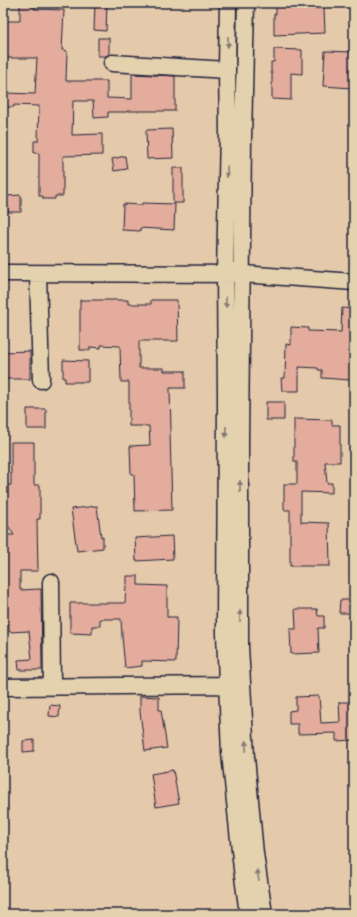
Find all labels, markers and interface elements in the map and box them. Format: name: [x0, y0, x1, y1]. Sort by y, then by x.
one-way arrow: [225, 36, 231, 49]
one-way arrow: [224, 166, 230, 179]
one-way arrow: [222, 296, 229, 308]
one-way arrow: [223, 426, 229, 439]
one-way arrow: [237, 479, 243, 492]
one-way arrow: [237, 609, 243, 622]
one-way arrow: [242, 740, 249, 752]
one-way arrow: [255, 869, 261, 882]

